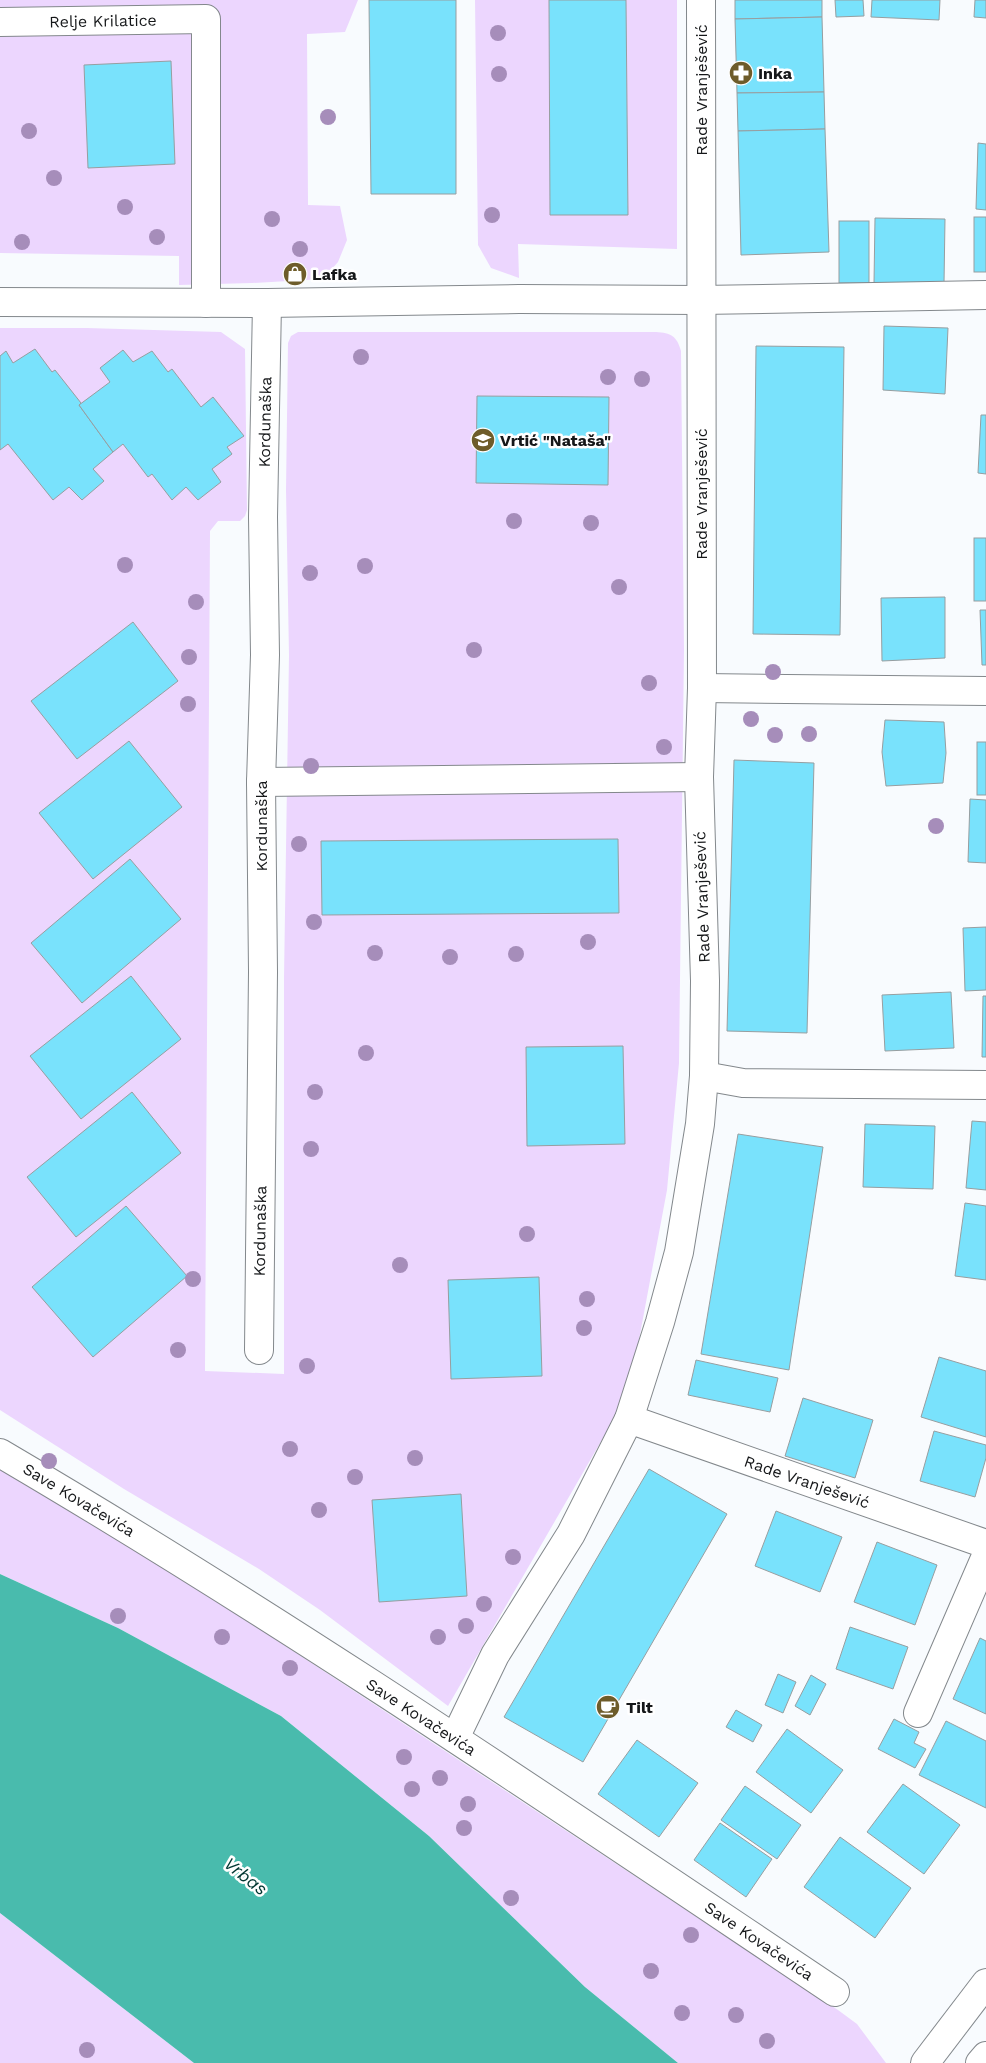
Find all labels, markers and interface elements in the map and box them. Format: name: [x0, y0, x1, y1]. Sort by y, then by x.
street label: Relje Krilatice: [49, 11, 157, 31]
street label: Rade Vranješević: [692, 24, 711, 156]
pharmacy icon: Inka: [728, 60, 754, 86]
place label: Inka: [758, 64, 793, 83]
shop icon: Lafka: [282, 261, 308, 287]
place label: Lafka: [312, 265, 357, 284]
street label: Kordunaška: [255, 376, 275, 468]
school or university icon: Vrtić "Nataša": [470, 427, 496, 453]
street label: Rade Vranješević: [692, 428, 711, 560]
place label: Vrtić "Nataša": [500, 431, 611, 450]
street label: Kordunaška: [252, 781, 271, 871]
street label: Rade Vranješević: [690, 831, 714, 963]
street label: Kordunaška: [250, 1185, 270, 1277]
street label: Rade Vranješević: [742, 1452, 872, 1512]
street label: Save Kovačevića: [20, 1459, 138, 1541]
street label: Save Kovačevića: [363, 1674, 479, 1760]
cafe icon: Tilt: [595, 1694, 621, 1720]
place label: Tilt: [626, 1698, 653, 1717]
water label: Vrbas: [220, 1853, 272, 1899]
street label: Save Kovačevića: [701, 1898, 817, 1984]

